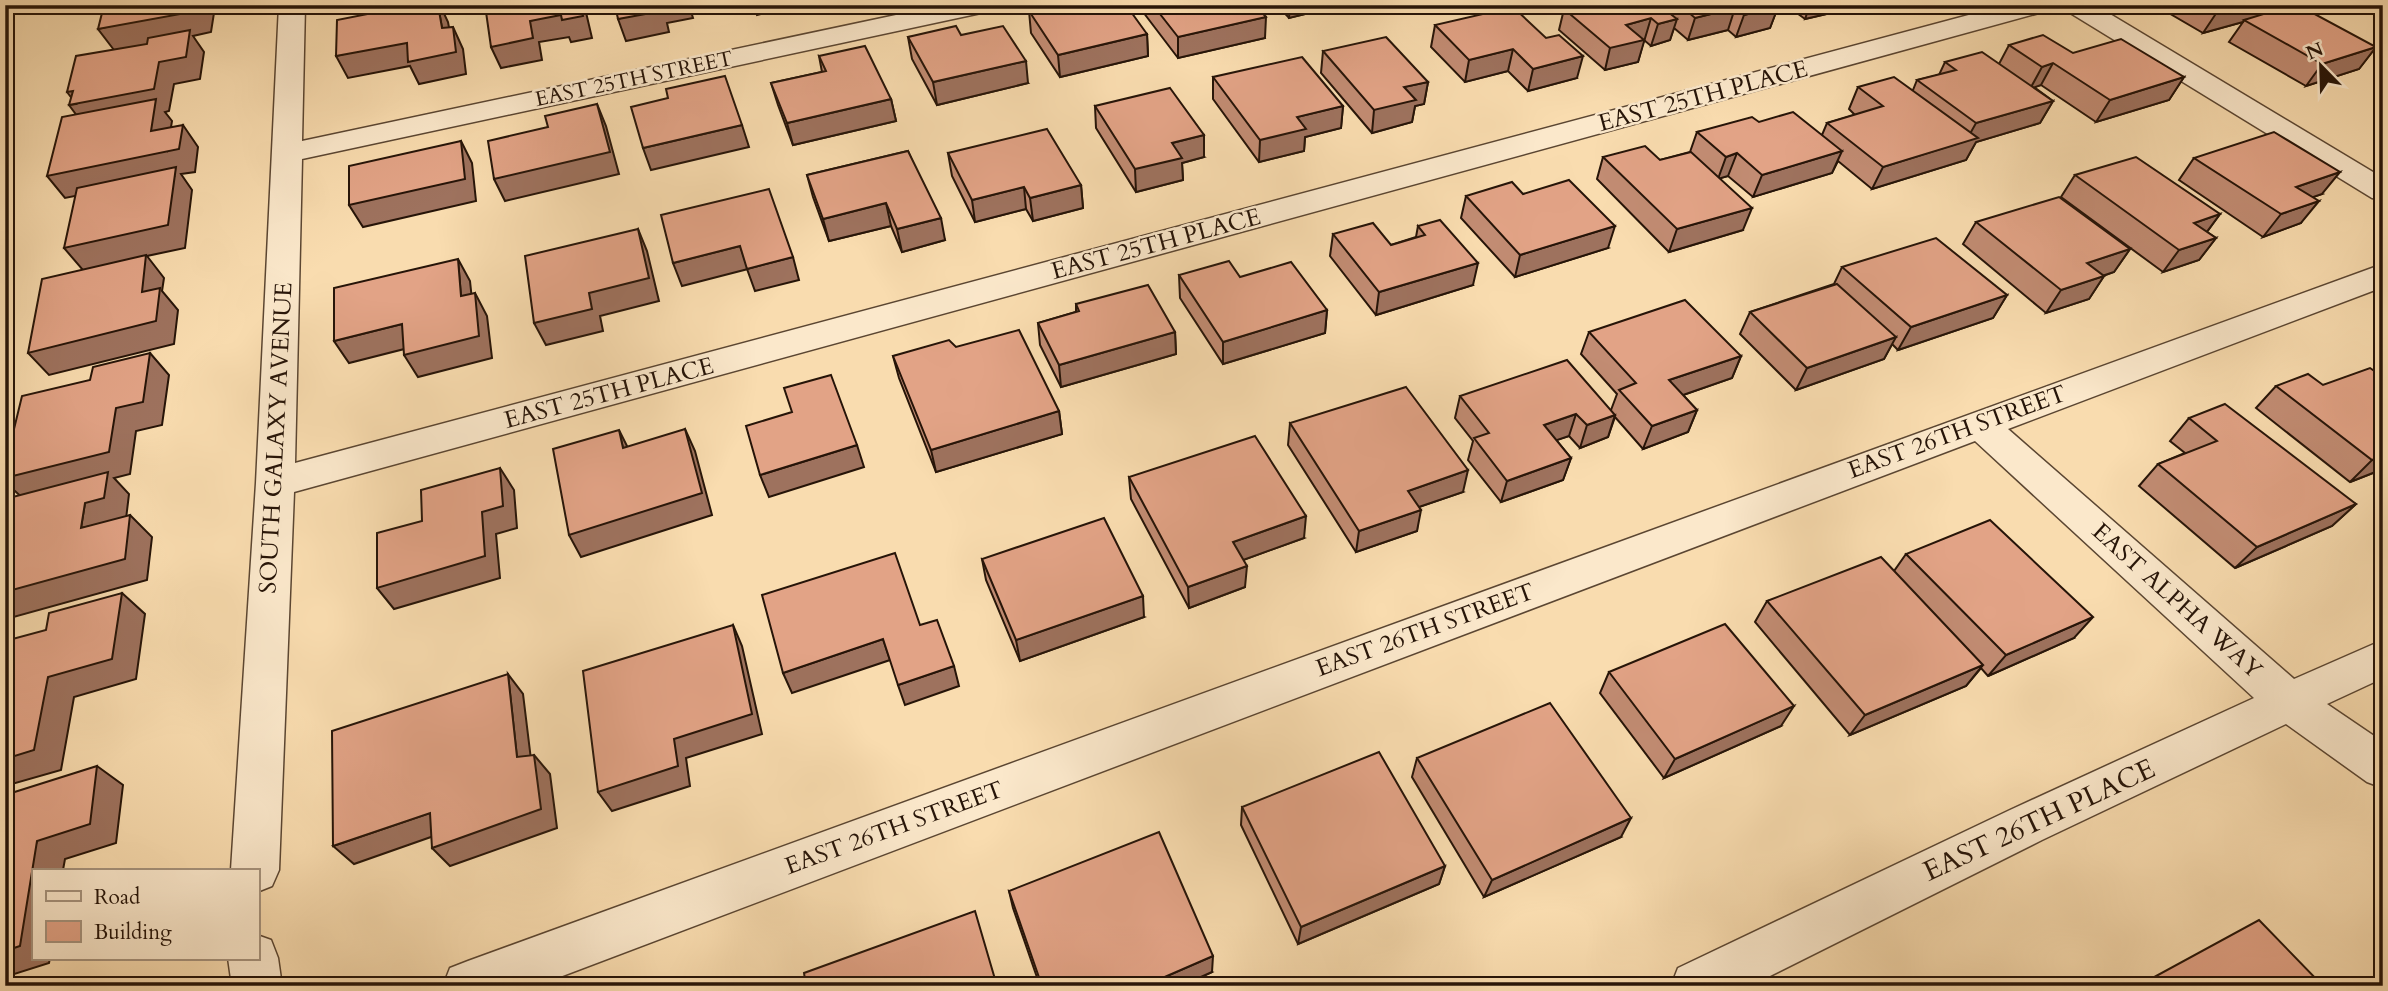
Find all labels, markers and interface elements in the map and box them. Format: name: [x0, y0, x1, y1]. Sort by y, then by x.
north arrow: [2286, 32, 2356, 102]
text: N: [2302, 36, 2328, 66]
street label: EAST 25TH STREET: [532, 44, 736, 114]
street label: EAST 25TH PLACE: [1595, 52, 1811, 140]
street label: EAST 25TH PLACE: [1048, 200, 1264, 288]
street label: SOUTH GALAXY AVENUE: [251, 281, 301, 595]
street label: EAST 25TH PLACE: [501, 349, 717, 437]
street label: EAST 26TH STREET: [1843, 377, 2071, 487]
street label: EAST ALPHA WAY: [2085, 516, 2269, 687]
street label: EAST 26TH STREET: [1311, 575, 1539, 685]
street label: EAST 26TH PLACE: [1917, 750, 2161, 890]
street label: EAST 26TH STREET: [780, 773, 1008, 883]
legend: [32, 869, 259, 960]
text: Road: [94, 883, 140, 912]
text: Building: [94, 918, 172, 947]

